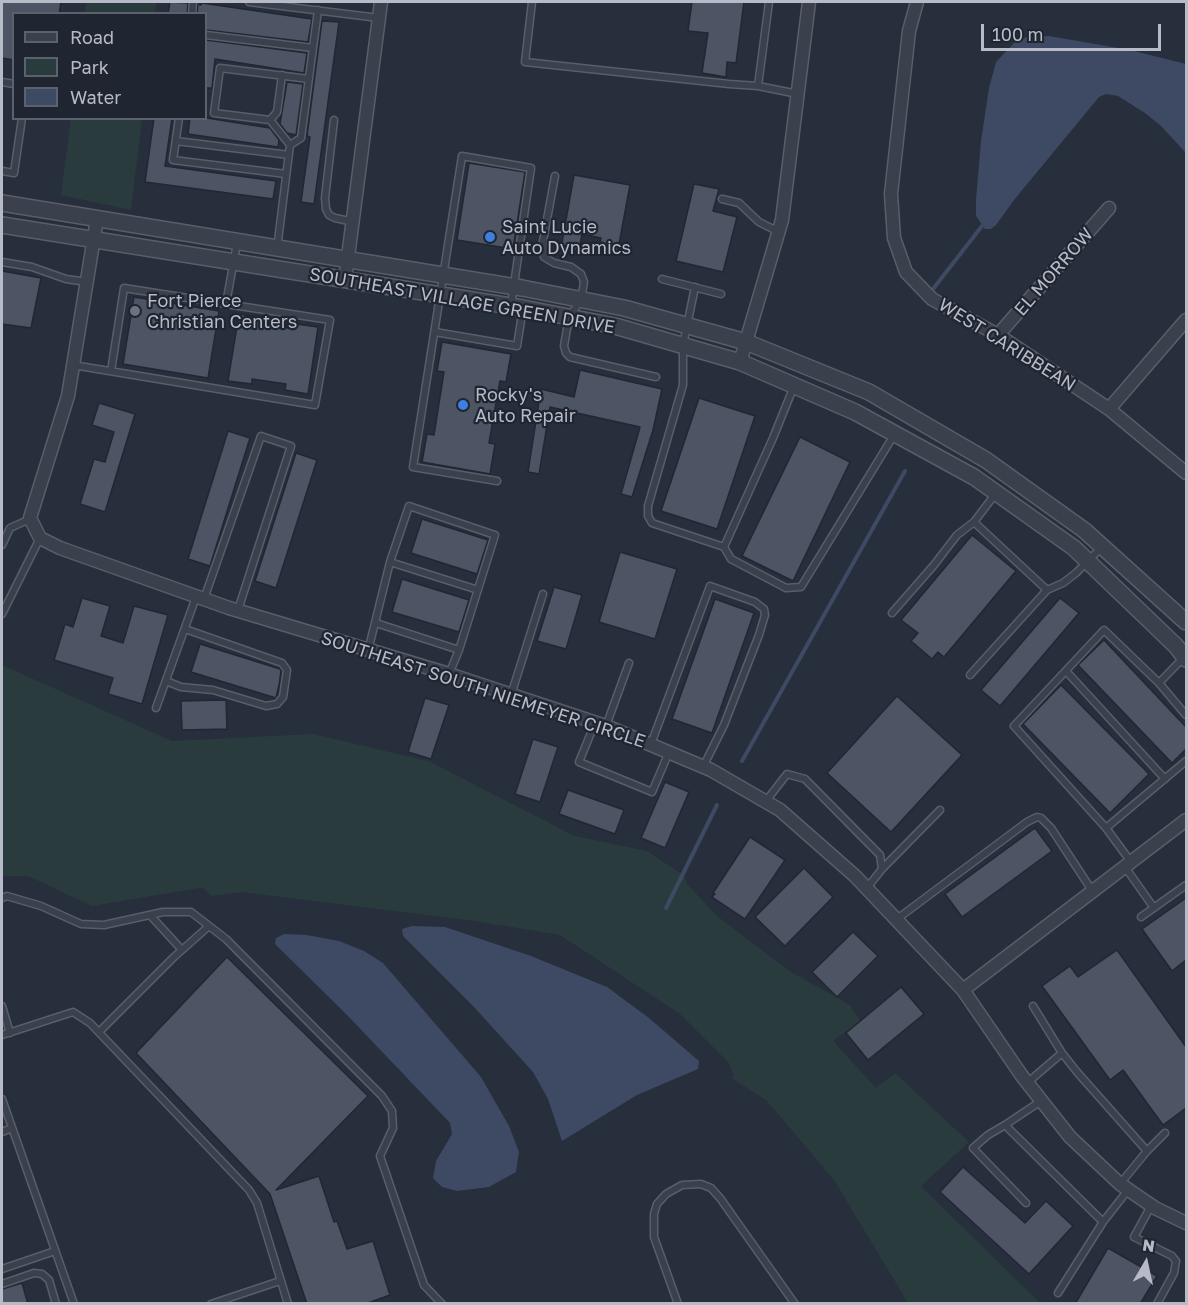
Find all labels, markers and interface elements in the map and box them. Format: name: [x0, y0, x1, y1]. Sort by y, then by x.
legend: [12, 12, 207, 120]
scale bar: [984, 12, 1164, 50]
text: 100 m: [992, 23, 1043, 45]
text: Road: [70, 26, 114, 48]
text: Park: [70, 56, 109, 78]
text: Water: [70, 86, 121, 108]
place label: Saint Lucie Auto Dynamics: [502, 216, 631, 258]
street label: EL MORROW: [1010, 224, 1098, 320]
marker: Saint Lucie Auto Dynamics: [483, 230, 497, 244]
street label: SOUTHEAST VILLAGE GREEN DRIVE: [308, 263, 616, 339]
place label: Fort Pierce Christian Centers: [147, 290, 297, 332]
street label: WEST CARIBBEAN: [934, 294, 1080, 396]
marker: Fort Pierce Christian Centers: [128, 304, 142, 318]
place label: Rocky's Auto Repair: [475, 384, 576, 426]
marker: Rocky's Auto Repair: [456, 398, 470, 412]
street label: SOUTHEAST SOUTH NIEMEYER CIRCLE: [318, 627, 648, 753]
north arrow: [1116, 1233, 1176, 1293]
text: N: [1141, 1234, 1156, 1256]

